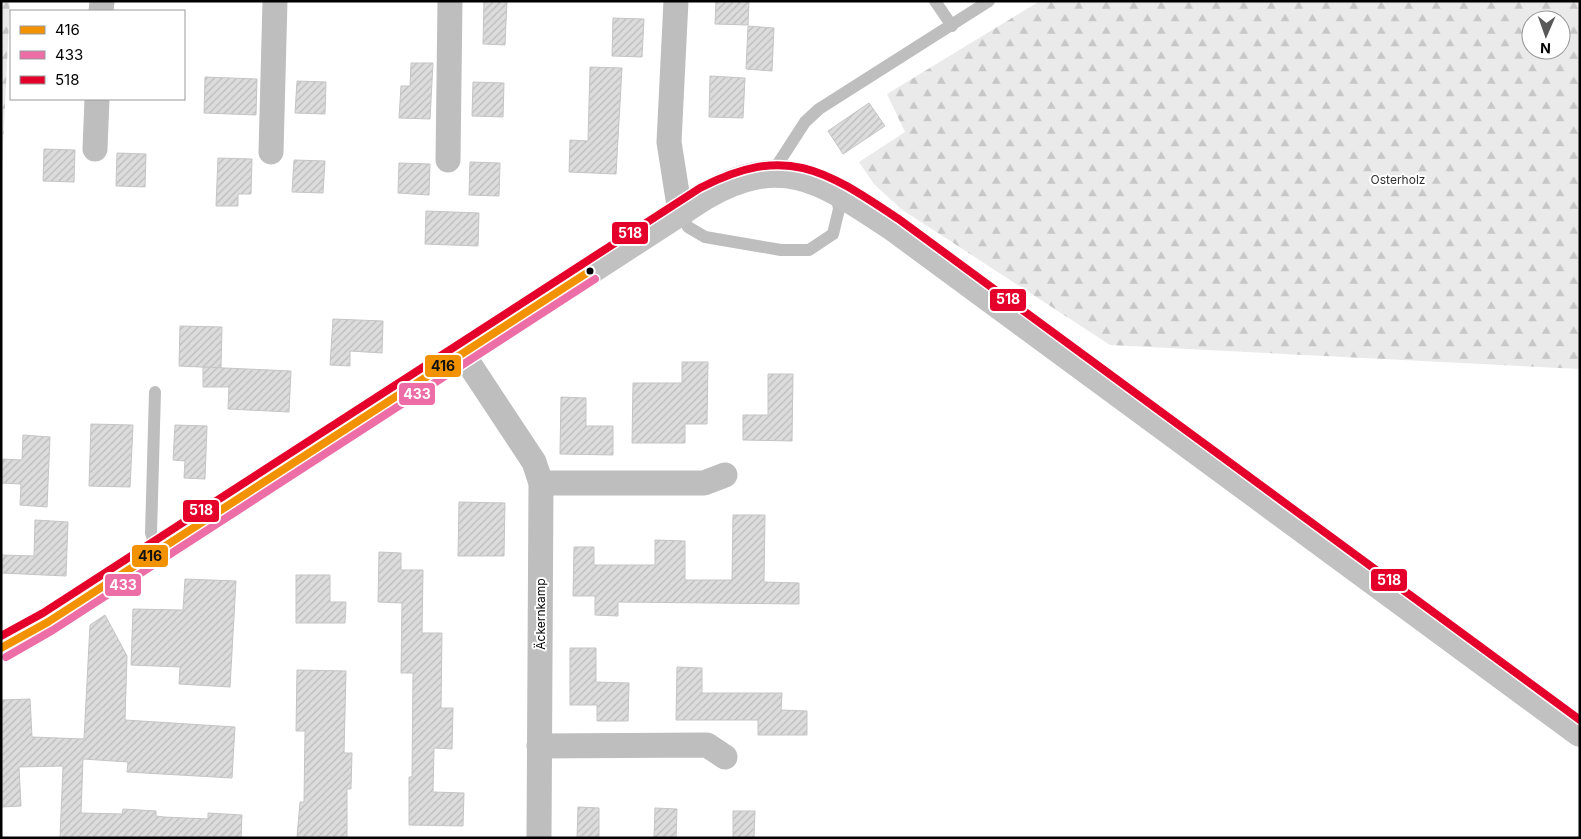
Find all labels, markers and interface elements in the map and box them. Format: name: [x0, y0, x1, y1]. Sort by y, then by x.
legend: [10, 10, 185, 100]
north arrow: [1521, 10, 1571, 60]
text: 416: [55, 20, 80, 39]
text: N: [1540, 40, 1551, 57]
text: 433: [55, 45, 83, 64]
text: 518: [55, 70, 80, 89]
park label: Osterholz: [1371, 172, 1425, 187]
line badge: 518: [611, 221, 649, 245]
text: 518: [618, 224, 642, 241]
unlabelled marker: [585, 266, 595, 276]
line badge: 518: [989, 288, 1027, 312]
text: 518: [996, 290, 1020, 307]
line badge: 416: [424, 354, 462, 378]
text: 416: [431, 357, 455, 374]
line badge: 433: [398, 382, 436, 406]
text: 433: [403, 385, 431, 402]
line badge: 518: [182, 499, 220, 523]
text: 518: [189, 501, 213, 518]
line badge: 416: [131, 544, 169, 568]
text: 416: [138, 547, 162, 564]
line badge: 518: [1370, 568, 1408, 592]
text: 518: [1377, 571, 1401, 588]
line badge: 433: [104, 573, 142, 597]
text: 433: [109, 576, 137, 593]
street label: Äckernkamp: [533, 578, 548, 650]

